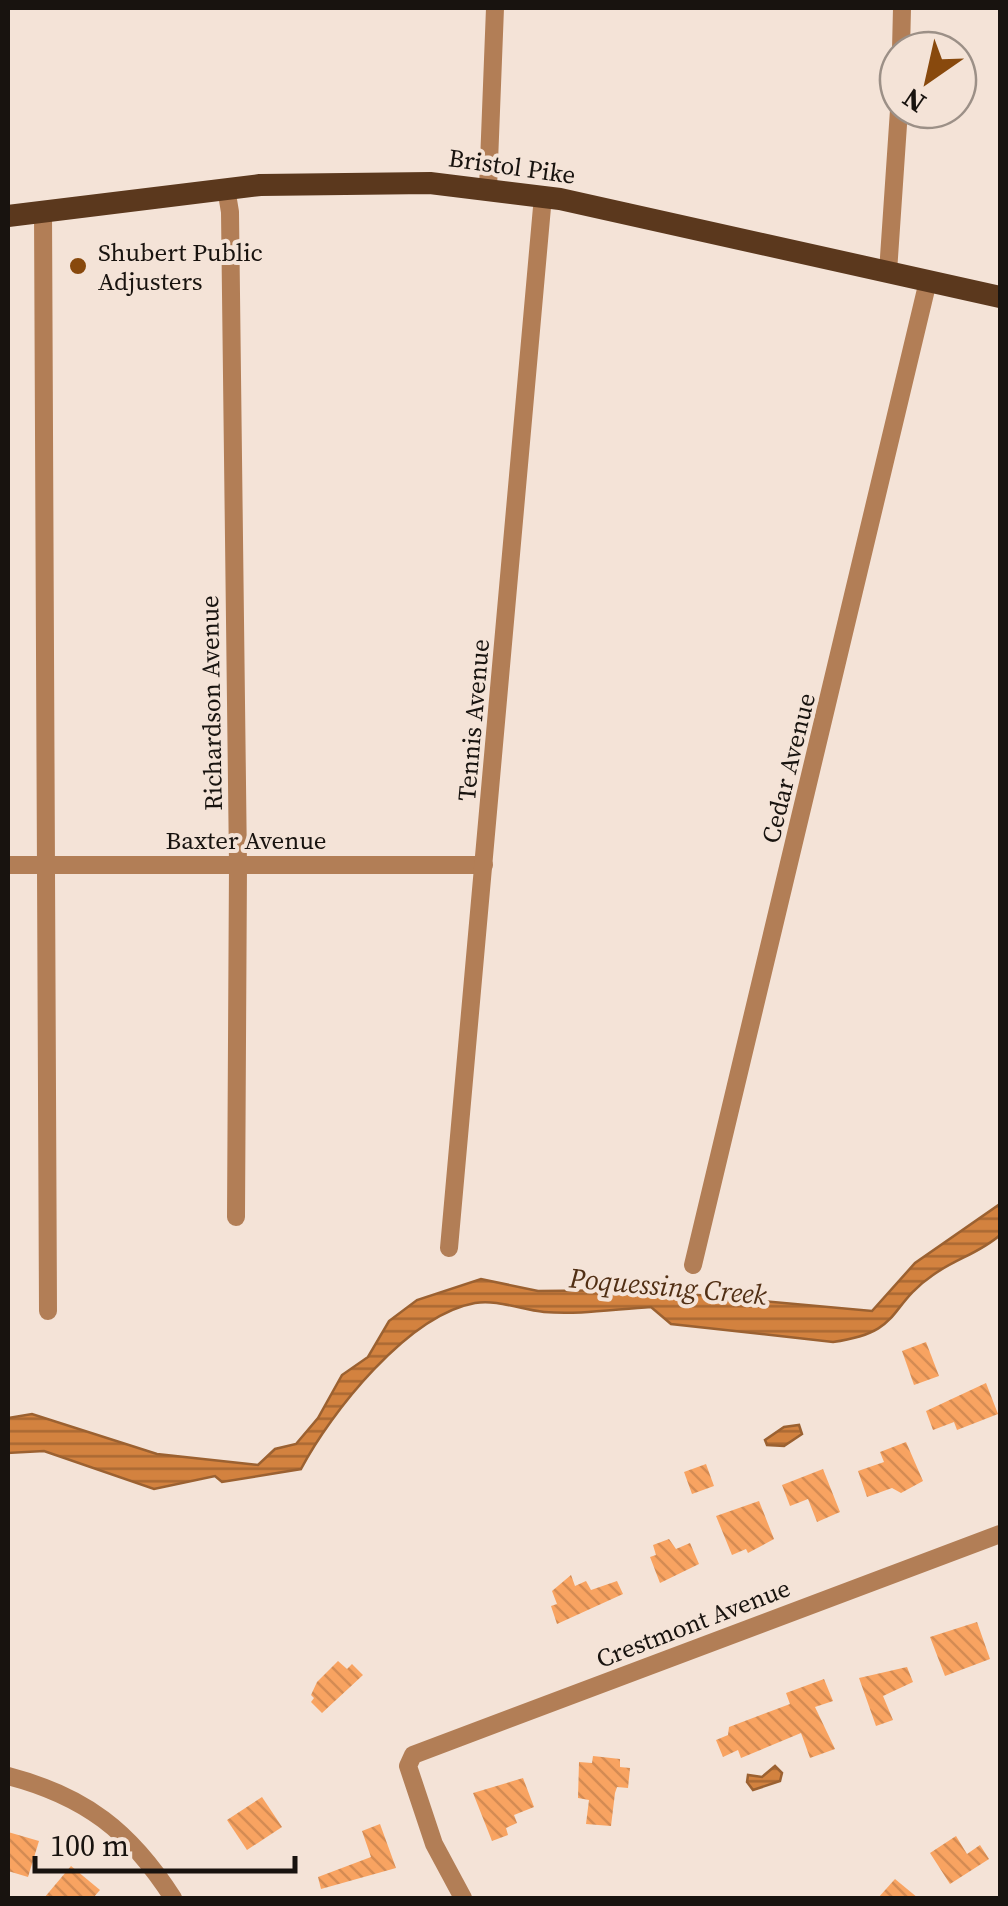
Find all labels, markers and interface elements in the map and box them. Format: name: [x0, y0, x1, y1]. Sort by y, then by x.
north arrow: [878, 30, 978, 130]
text: N: [895, 79, 933, 122]
street label: Bristol Pike: [446, 140, 578, 192]
place label: Shubert Public Adjusters: [98, 235, 263, 298]
marker: Shubert Public Adjusters: [67, 255, 89, 277]
street label: Richardson Avenue: [192, 595, 230, 811]
street label: Tennis Avenue: [449, 638, 497, 802]
street label: Cedar Avenue: [753, 689, 823, 847]
street label: Baxter Avenue: [166, 823, 326, 857]
water label: Poquessing Creek: [567, 1258, 769, 1314]
street label: Crestmont Avenue: [591, 1570, 795, 1676]
scale bar: [35, 1811, 295, 1873]
text: 100 m: [50, 1825, 129, 1866]

